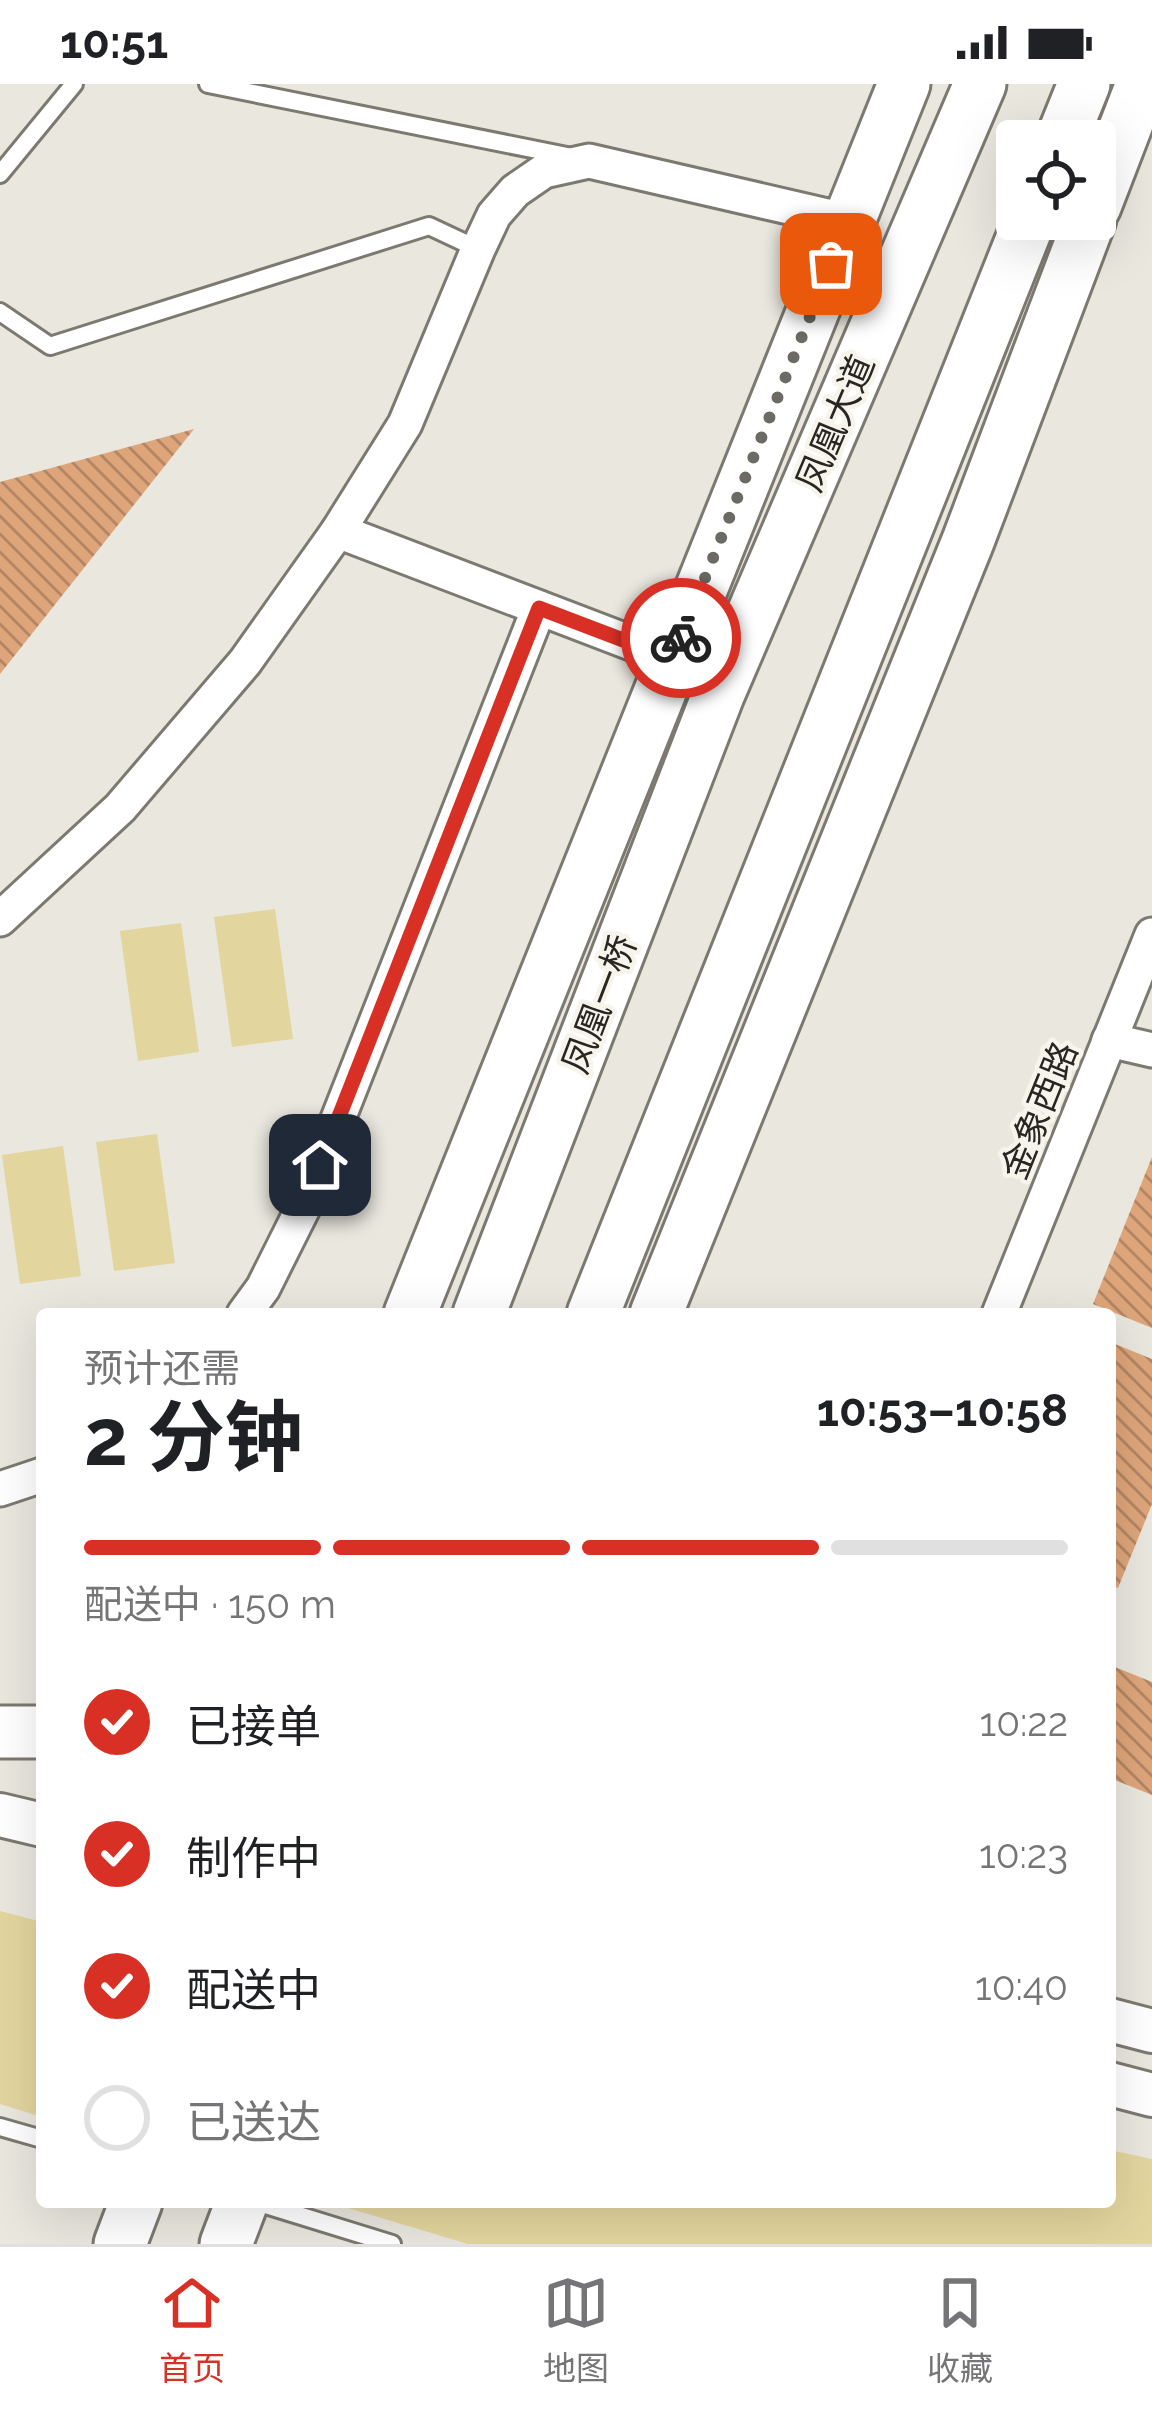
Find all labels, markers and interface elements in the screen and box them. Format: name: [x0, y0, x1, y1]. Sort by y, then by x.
text: 10:51: [60, 16, 168, 69]
map controls: [996, 120, 1116, 240]
button: locate: [996, 120, 1116, 240]
pin: [780, 213, 882, 315]
icon: bag: [798, 231, 864, 297]
street label: 凤凰大道: [788, 349, 882, 497]
courier: [621, 578, 741, 698]
icon: bike: [648, 605, 714, 671]
street label: 凤凰一桥: [554, 929, 644, 1079]
street label: 金象西路: [993, 1035, 1085, 1185]
pin: [269, 1114, 371, 1216]
icon: home: [287, 1132, 353, 1198]
text: 预计还需: [84, 1345, 240, 1391]
text: 10:53–10:58: [817, 1384, 1068, 1437]
text: 2 分钟: [84, 1392, 303, 1483]
text: 配送中 · 150 m: [84, 1581, 336, 1627]
icon: check: [84, 1689, 150, 1755]
text: 10:22: [979, 1699, 1068, 1745]
text: 已接单: [186, 1700, 321, 1753]
icon: check: [84, 1821, 150, 1887]
text: 10:23: [979, 1831, 1068, 1877]
text: 制作中: [186, 1832, 321, 1885]
icon: check: [84, 1953, 150, 2019]
text: 10:40: [975, 1963, 1068, 2009]
text: 配送中: [186, 1964, 321, 2017]
text: 已送达: [186, 2096, 321, 2149]
tab: 首页: [159, 2270, 225, 2390]
tab: 地图: [543, 2270, 609, 2390]
tab: 收藏: [927, 2270, 993, 2390]

